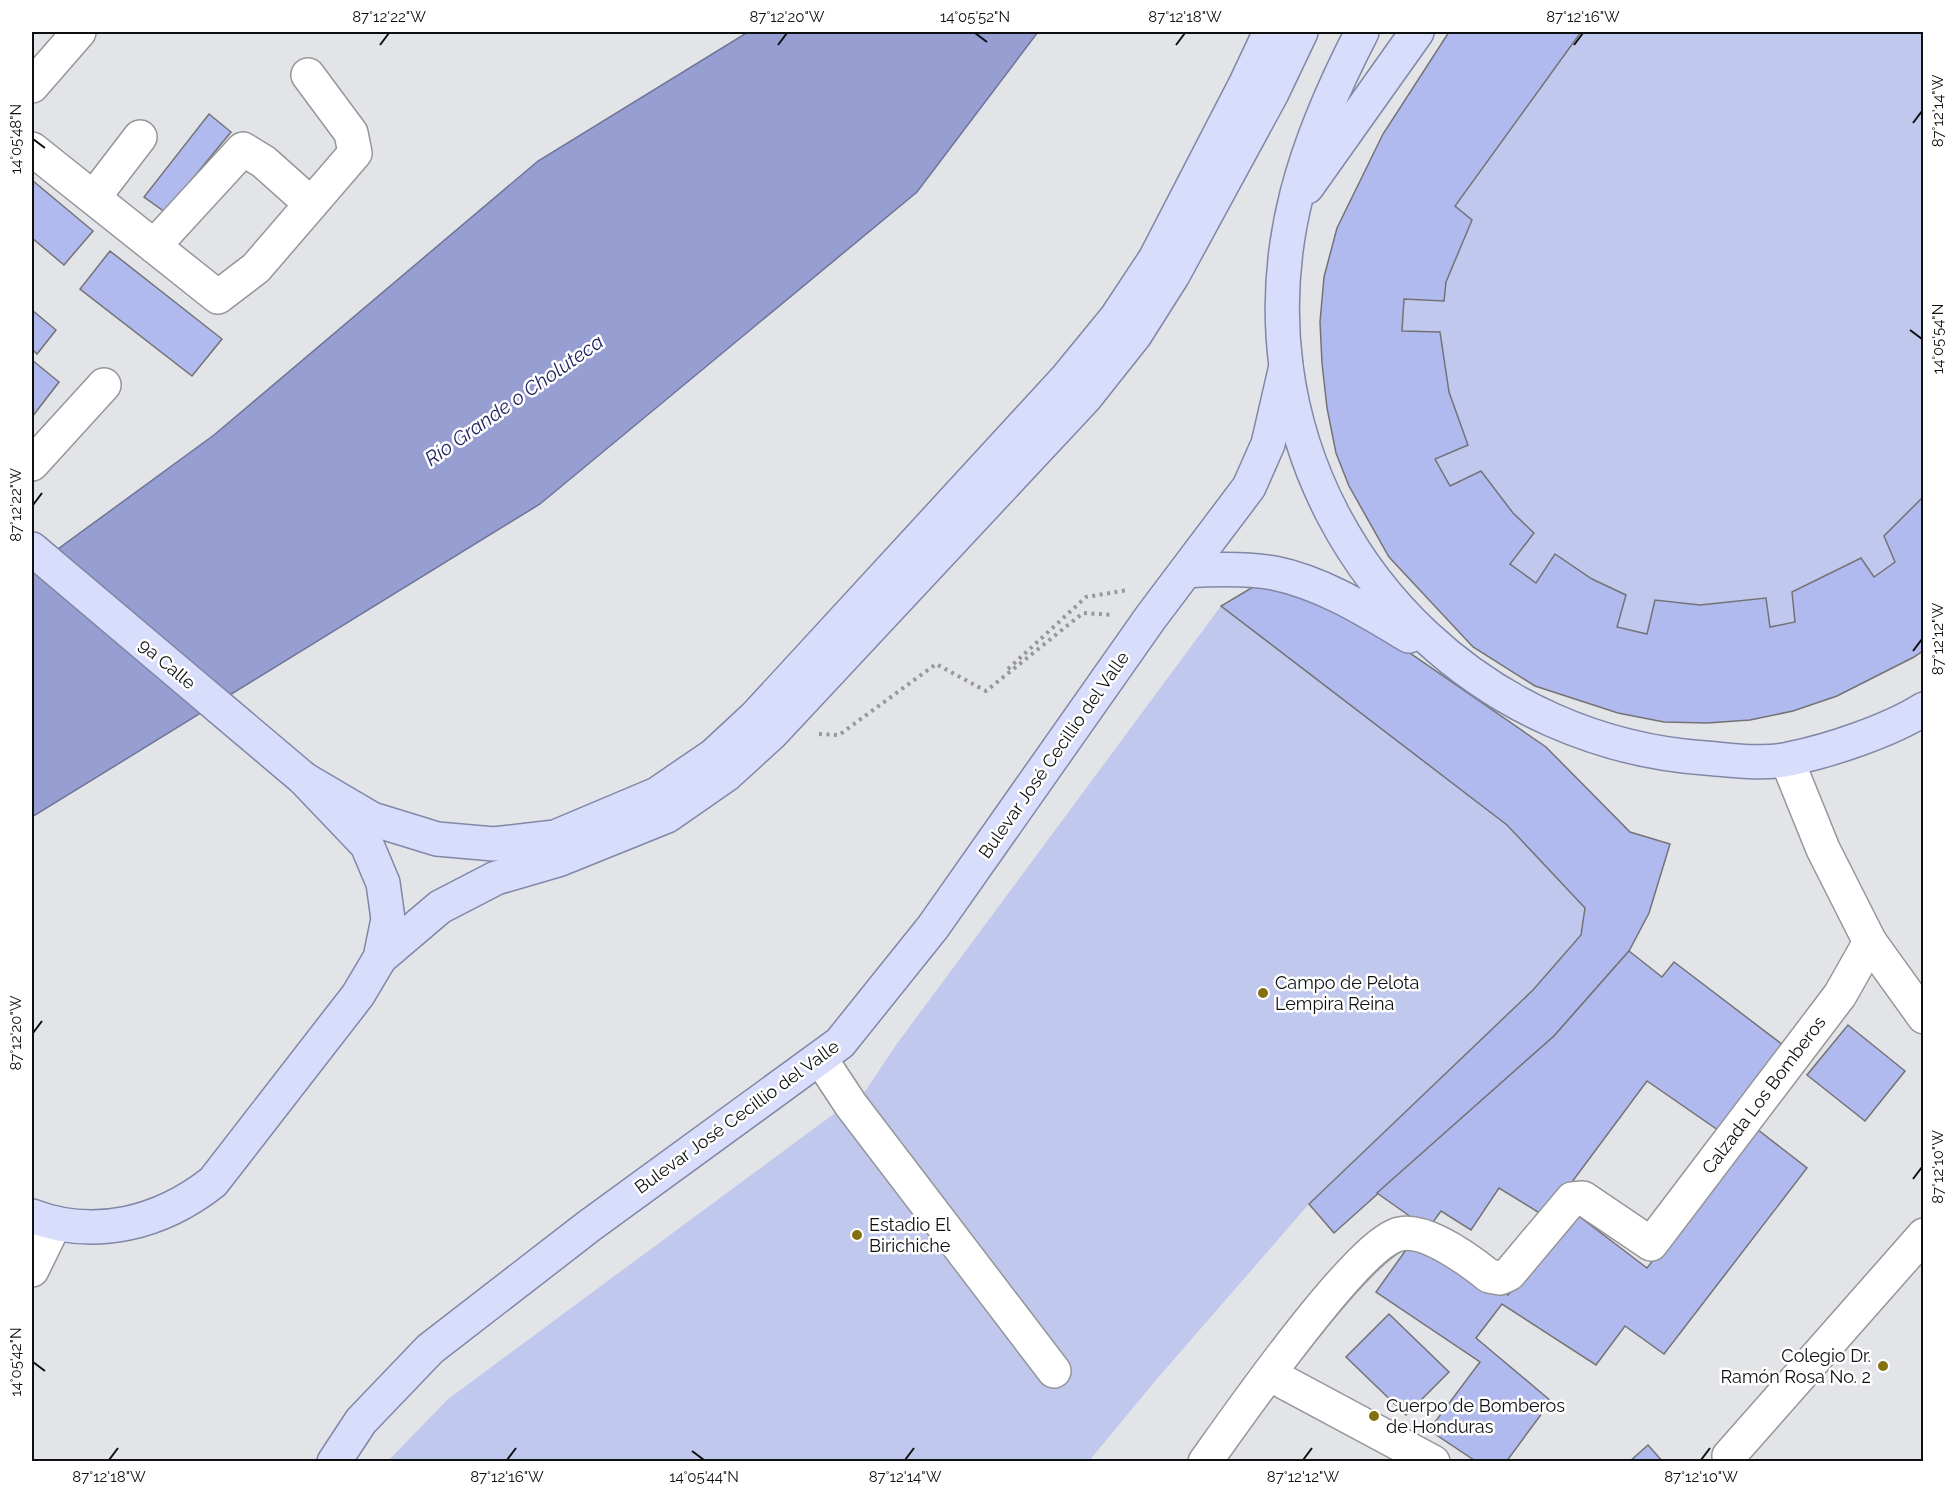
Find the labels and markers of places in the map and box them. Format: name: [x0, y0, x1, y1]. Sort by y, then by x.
place label: Campo de Pelota Lempira Reina: [1275, 972, 1419, 1014]
marker: Campo de Pelota Lempira Reina: [1256, 986, 1270, 1000]
place label: Estadio El Birichiche: [869, 1214, 951, 1256]
marker: Estadio El Birichiche: [850, 1228, 864, 1242]
place label: Colegio Dr. Ramón Rosa No. 2: [1721, 1345, 1871, 1387]
marker: Colegio Dr. Ramón Rosa No. 2: [1876, 1359, 1890, 1373]
place label: Cuerpo de Bomberos de Honduras: [1386, 1395, 1565, 1437]
marker: Cuerpo de Bomberos de Honduras: [1367, 1409, 1381, 1423]

